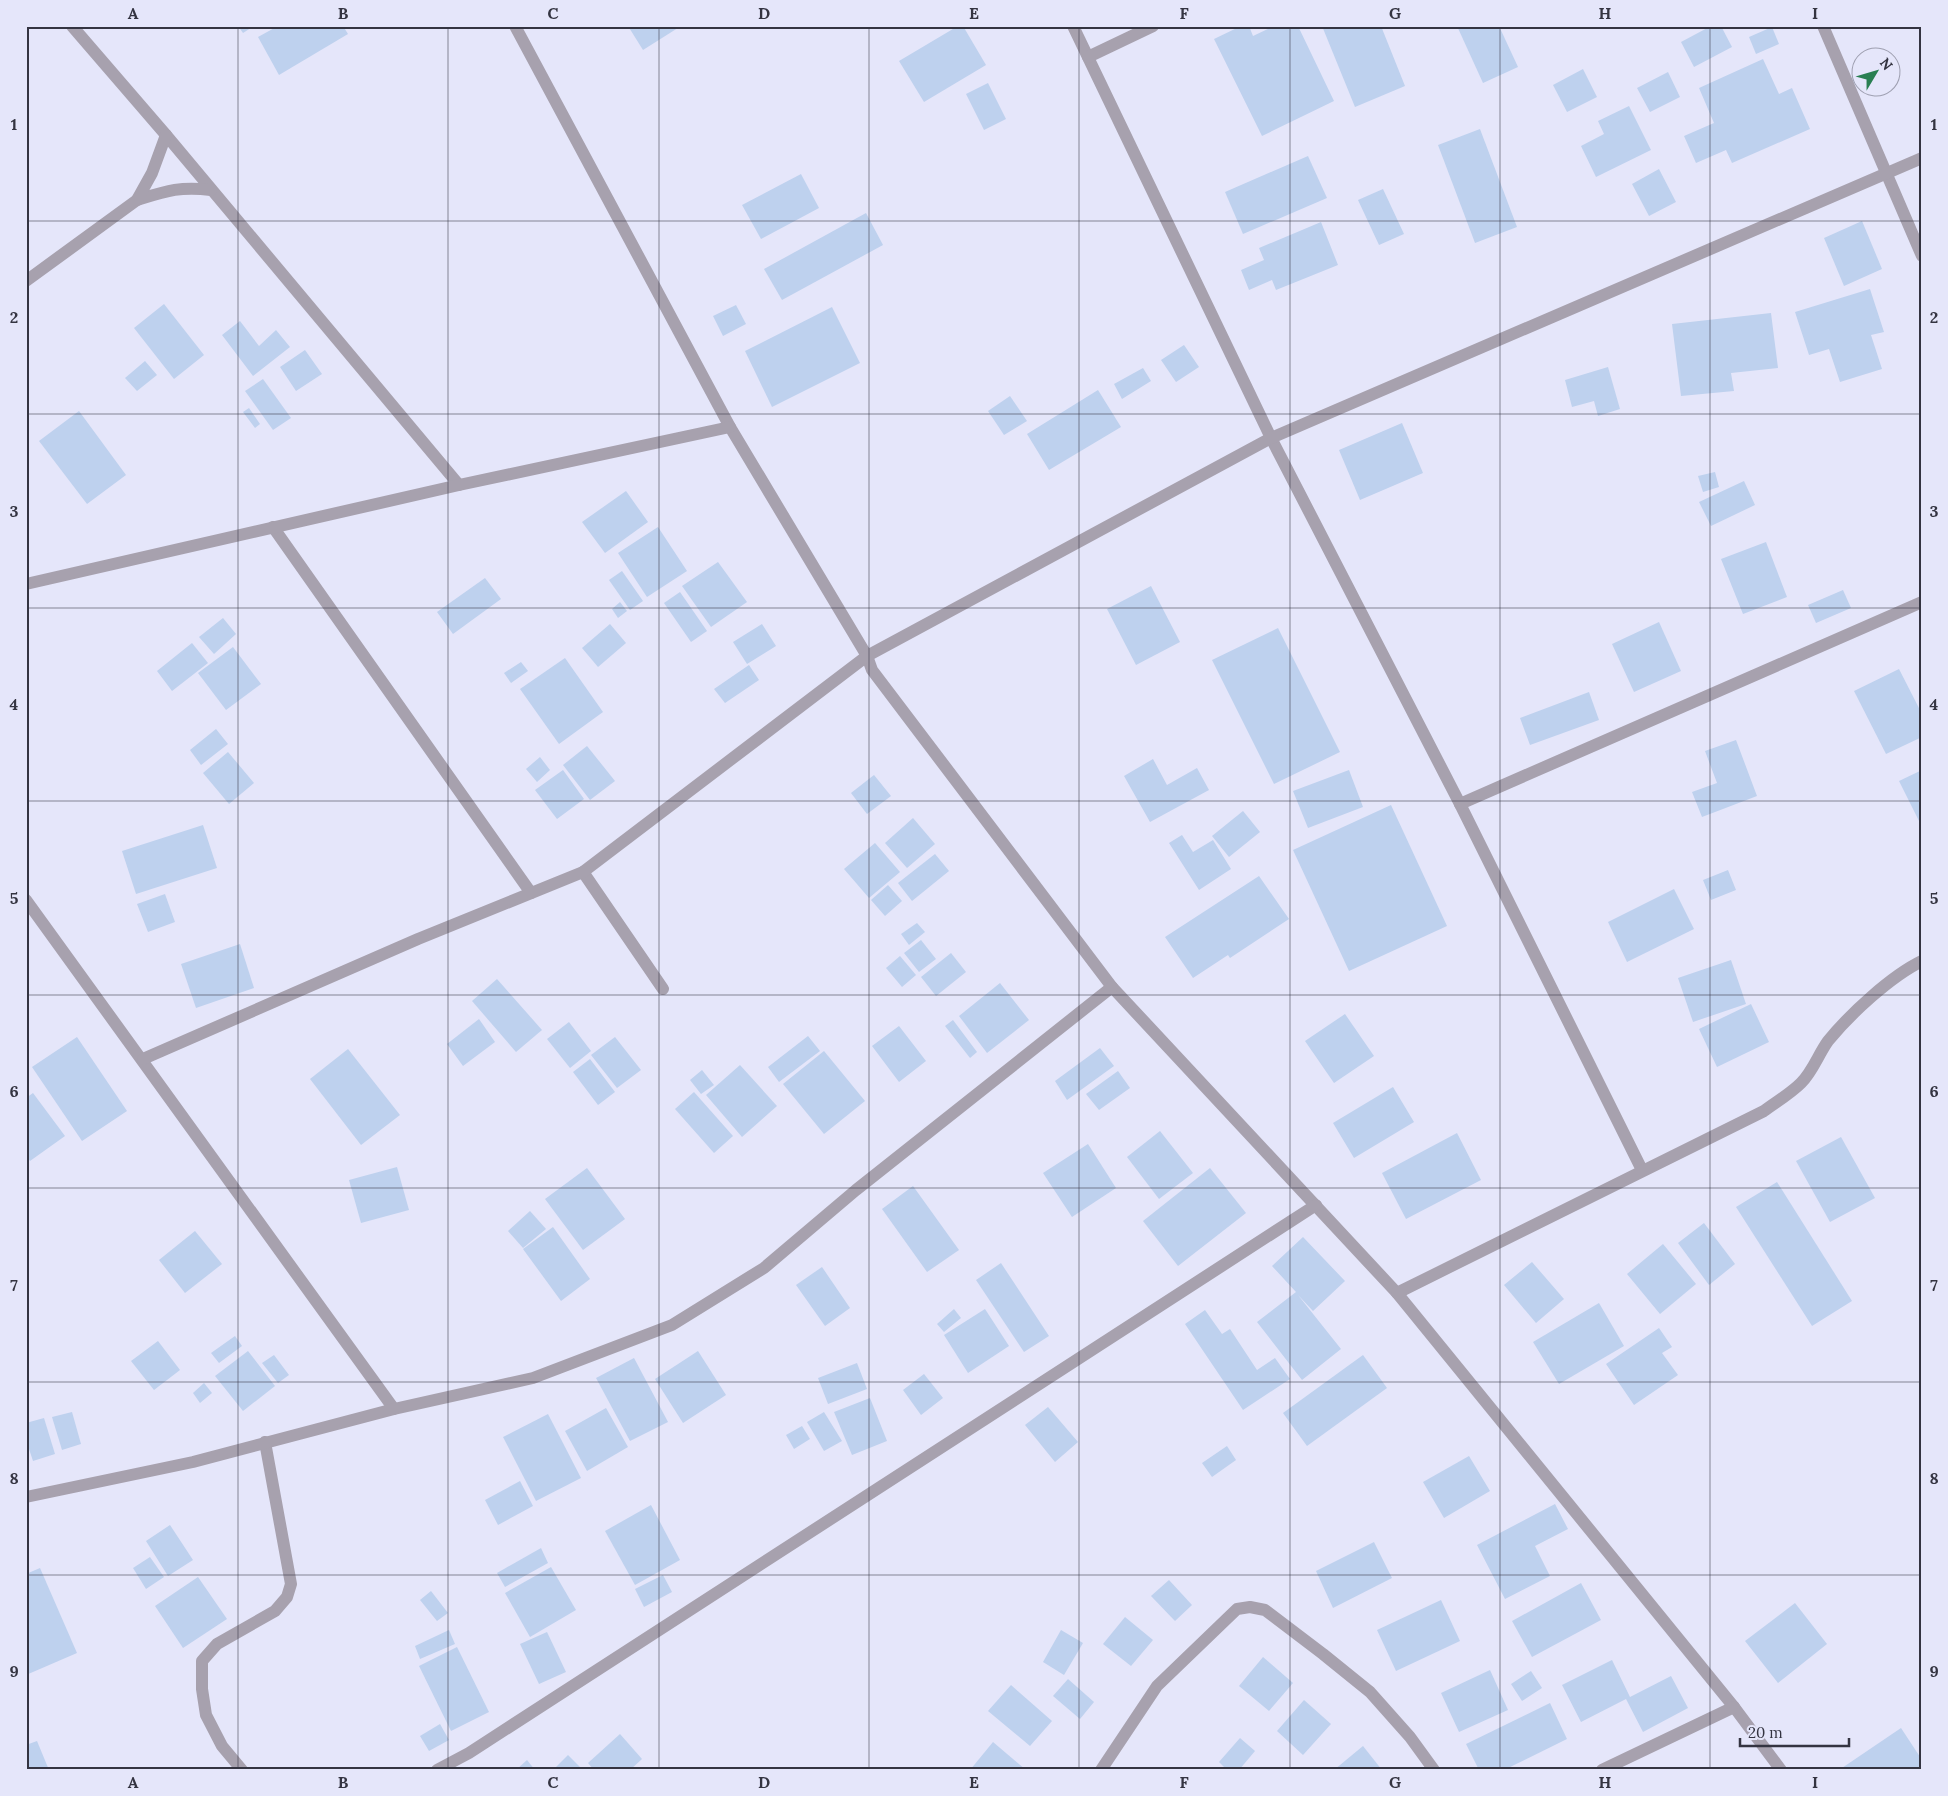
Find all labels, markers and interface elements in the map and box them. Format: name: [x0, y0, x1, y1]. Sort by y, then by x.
text: A: [128, 3, 139, 23]
text: B: [338, 3, 349, 23]
text: C: [547, 3, 559, 23]
text: D: [758, 3, 770, 23]
text: E: [969, 3, 979, 23]
text: F: [1179, 3, 1189, 23]
text: G: [1389, 3, 1401, 23]
text: H: [1599, 3, 1612, 23]
text: I: [1812, 3, 1818, 23]
north arrow: [1850, 48, 1900, 98]
text: N: [1876, 54, 1897, 74]
text: 1: [11, 114, 17, 134]
text: 1: [1931, 114, 1937, 134]
text: 2: [10, 307, 18, 327]
text: 2: [1930, 307, 1938, 327]
text: 3: [10, 501, 19, 521]
text: 3: [1930, 501, 1939, 521]
text: 4: [10, 694, 19, 714]
text: 4: [1930, 694, 1939, 714]
text: 5: [10, 888, 19, 908]
text: 5: [1930, 888, 1939, 908]
text: 6: [9, 1081, 19, 1101]
text: 6: [1929, 1081, 1939, 1101]
text: 7: [10, 1275, 18, 1295]
text: 7: [1930, 1275, 1938, 1295]
text: 8: [9, 1468, 19, 1488]
text: 8: [1929, 1468, 1939, 1488]
text: 9: [9, 1661, 19, 1681]
text: 9: [1929, 1661, 1939, 1681]
scale bar: [1740, 1716, 1849, 1748]
text: 20 m: [1748, 1723, 1783, 1742]
text: A: [128, 1772, 139, 1792]
text: B: [338, 1772, 349, 1792]
text: C: [547, 1772, 559, 1792]
text: D: [758, 1772, 770, 1792]
text: E: [969, 1772, 979, 1792]
text: F: [1179, 1772, 1189, 1792]
text: G: [1389, 1772, 1401, 1792]
text: H: [1599, 1772, 1612, 1792]
text: I: [1812, 1772, 1818, 1792]

